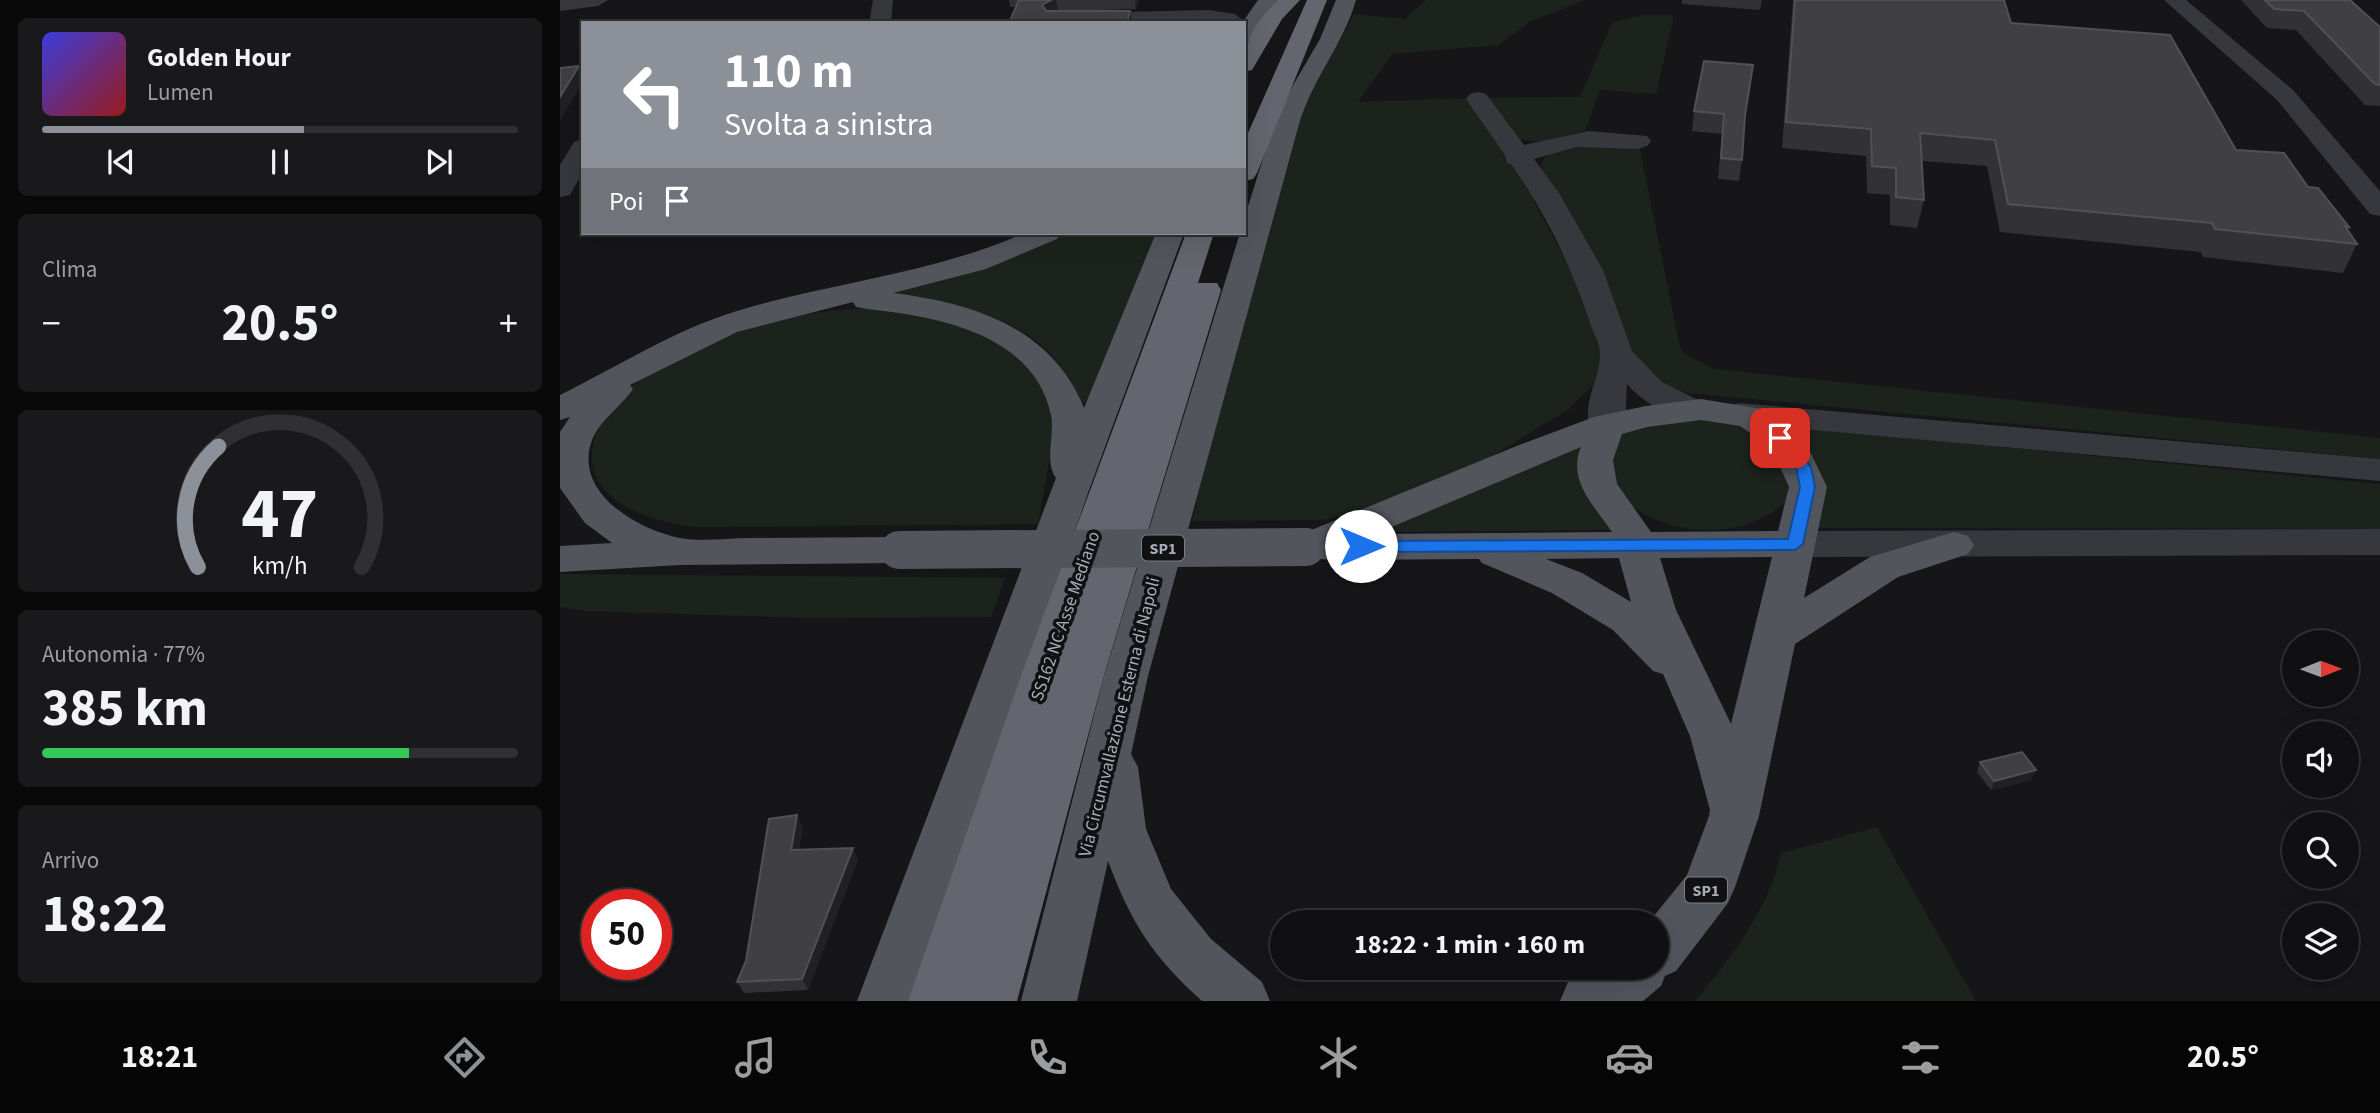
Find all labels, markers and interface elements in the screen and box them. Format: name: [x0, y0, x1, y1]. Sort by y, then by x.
text: 110 m: [724, 37, 853, 107]
text: Golden Hour: [147, 39, 291, 76]
icon: left: [609, 49, 700, 140]
text: Lumen: [147, 76, 214, 109]
text: Svolta a sinistra: [724, 102, 933, 148]
icon: previous: [102, 143, 140, 181]
icon: pause: [261, 143, 299, 181]
icon: next: [420, 143, 458, 181]
icon: arrive: [658, 182, 696, 220]
text: Poi: [609, 183, 644, 220]
text: Clima: [42, 253, 97, 286]
text: 20.5°: [222, 287, 338, 361]
text: −: [42, 297, 61, 351]
text: +: [499, 297, 518, 351]
pin: [1750, 408, 1810, 468]
icon: arrive: [1761, 419, 1799, 457]
text: 47: [242, 462, 318, 566]
position arrow: [1324, 509, 1398, 583]
street label: SS162 NC Asse Mediano: [1025, 528, 1106, 704]
road number: SP1: [1142, 536, 1184, 561]
text: km/h: [252, 547, 308, 583]
street label: Via Circumvallazione Esterna di Napoli: [1073, 575, 1166, 860]
north arrow: [2282, 630, 2359, 707]
map controls: [2282, 630, 2359, 980]
text: Autonomia · 77%: [42, 638, 205, 671]
text: 385 km: [42, 672, 208, 746]
button: sound: [2282, 721, 2359, 798]
button: search: [2282, 812, 2359, 889]
text: Arrivo: [42, 844, 99, 877]
road number: SP1: [1685, 877, 1727, 902]
text: 18:22: [42, 878, 167, 952]
speed limit sign: 50: [581, 889, 672, 980]
button: layers: [2282, 903, 2359, 980]
text: 18:22 · 1 min · 160 m: [1354, 926, 1585, 963]
icon: directions: [440, 1033, 489, 1082]
icon: music: [731, 1033, 780, 1082]
icon: phone: [1023, 1033, 1072, 1082]
icon: climate: [1314, 1033, 1363, 1082]
icon: car: [1605, 1033, 1654, 1082]
icon: filters: [1896, 1033, 1945, 1082]
text: 18:21: [121, 1034, 198, 1080]
text: 20.5°: [2187, 1034, 2259, 1080]

